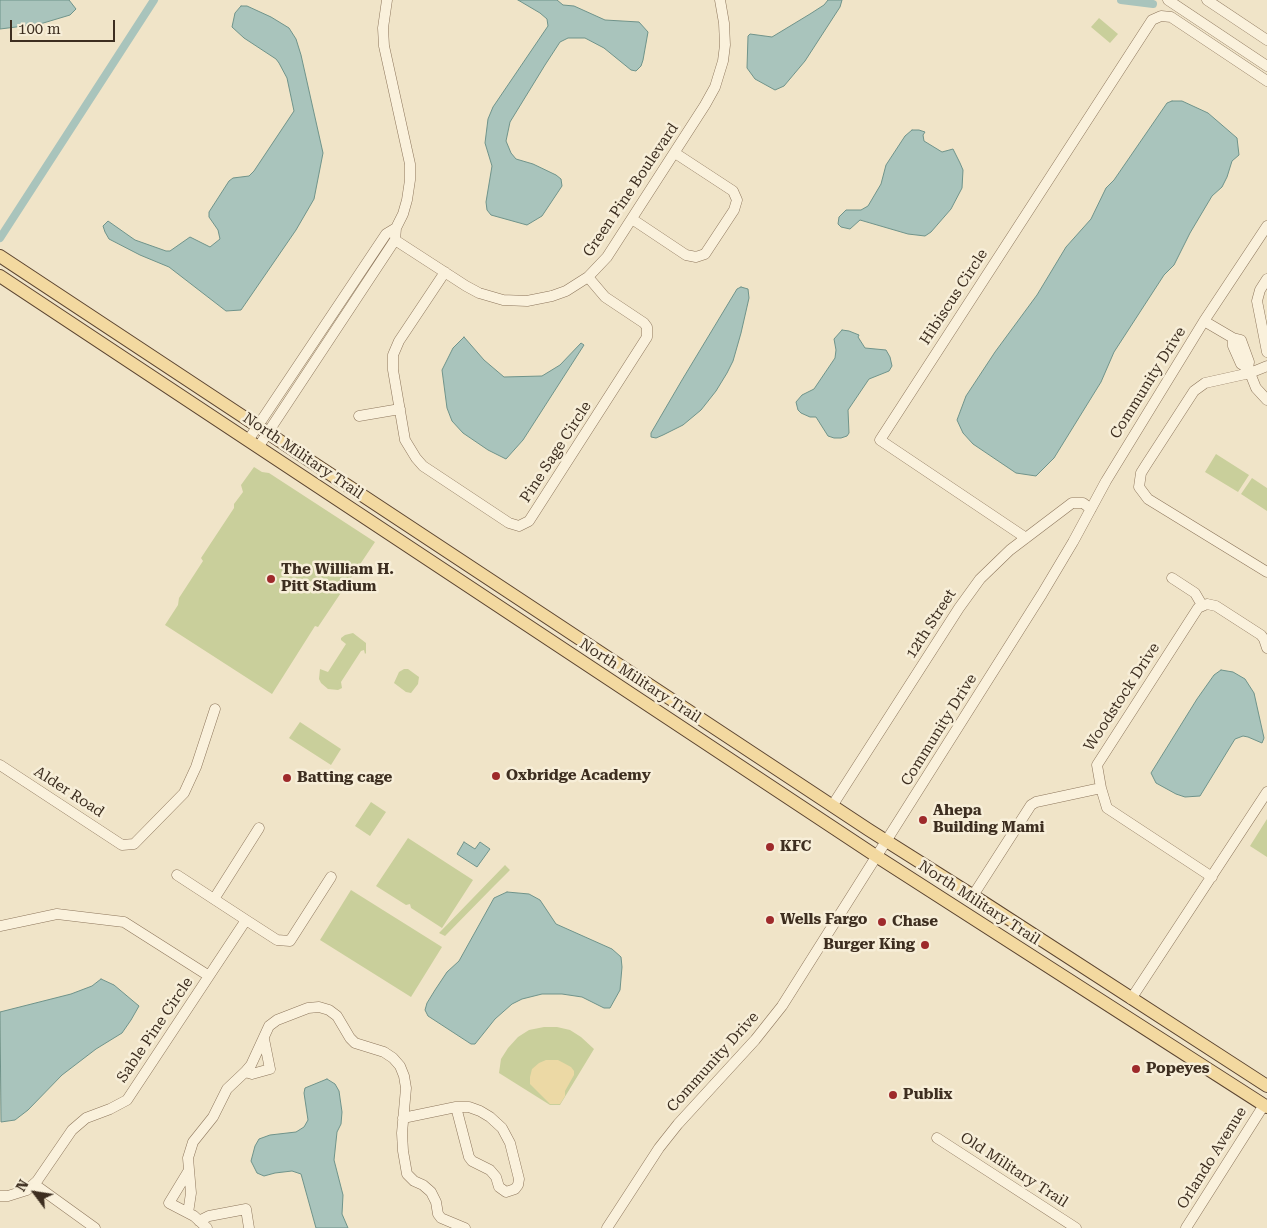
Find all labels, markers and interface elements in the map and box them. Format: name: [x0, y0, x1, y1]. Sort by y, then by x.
scale bar: [12, 10, 118, 42]
text: 100 m: [18, 20, 61, 38]
street label: Green Pine Boulevard: [580, 120, 682, 260]
street label: Hibiscus Circle: [916, 246, 992, 348]
street label: Community Drive: [1106, 324, 1190, 442]
street label: Pine Sage Circle: [517, 398, 595, 506]
street label: North Military Trail: [239, 409, 367, 503]
place label: The William H. Pitt Stadium: [281, 561, 394, 596]
marker: The William H. Pitt Stadium: [265, 573, 277, 585]
street label: 12th Street: [902, 586, 960, 662]
street label: North Military Trail: [576, 635, 704, 727]
street label: Woodstock Drive: [1080, 640, 1164, 754]
street label: Community Drive: [897, 671, 981, 789]
street label: Alder Road: [31, 763, 107, 821]
place label: Oxbridge Academy: [506, 767, 651, 785]
place label: Batting cage: [297, 769, 392, 787]
marker: Oxbridge Academy: [490, 770, 502, 782]
marker: Batting cage: [281, 772, 293, 784]
place label: Ahepa Building Mami: [933, 802, 1044, 837]
marker: Ahepa Building Mami: [917, 814, 929, 826]
place label: KFC: [780, 838, 811, 856]
marker: KFC: [764, 841, 776, 853]
street label: North Military Trail: [915, 857, 1043, 949]
place label: Wells Fargo: [780, 911, 868, 929]
place label: Chase: [892, 913, 938, 931]
marker: Wells Fargo: [764, 914, 776, 926]
marker: Chase: [876, 916, 888, 928]
place label: Burger King: [823, 936, 915, 954]
marker: Burger King: [919, 939, 931, 951]
street label: Sable Pine Circle: [113, 974, 197, 1086]
street label: Community Drive: [663, 1008, 763, 1116]
place label: Popeyes: [1146, 1060, 1210, 1078]
marker: Popeyes: [1130, 1063, 1142, 1075]
place label: Publix: [903, 1086, 952, 1104]
marker: Publix: [887, 1089, 899, 1101]
street label: Orlando Avenue: [1173, 1104, 1251, 1212]
street label: Old Military Trail: [957, 1128, 1071, 1212]
north arrow: [10, 1168, 60, 1218]
text: N: [13, 1177, 32, 1194]

